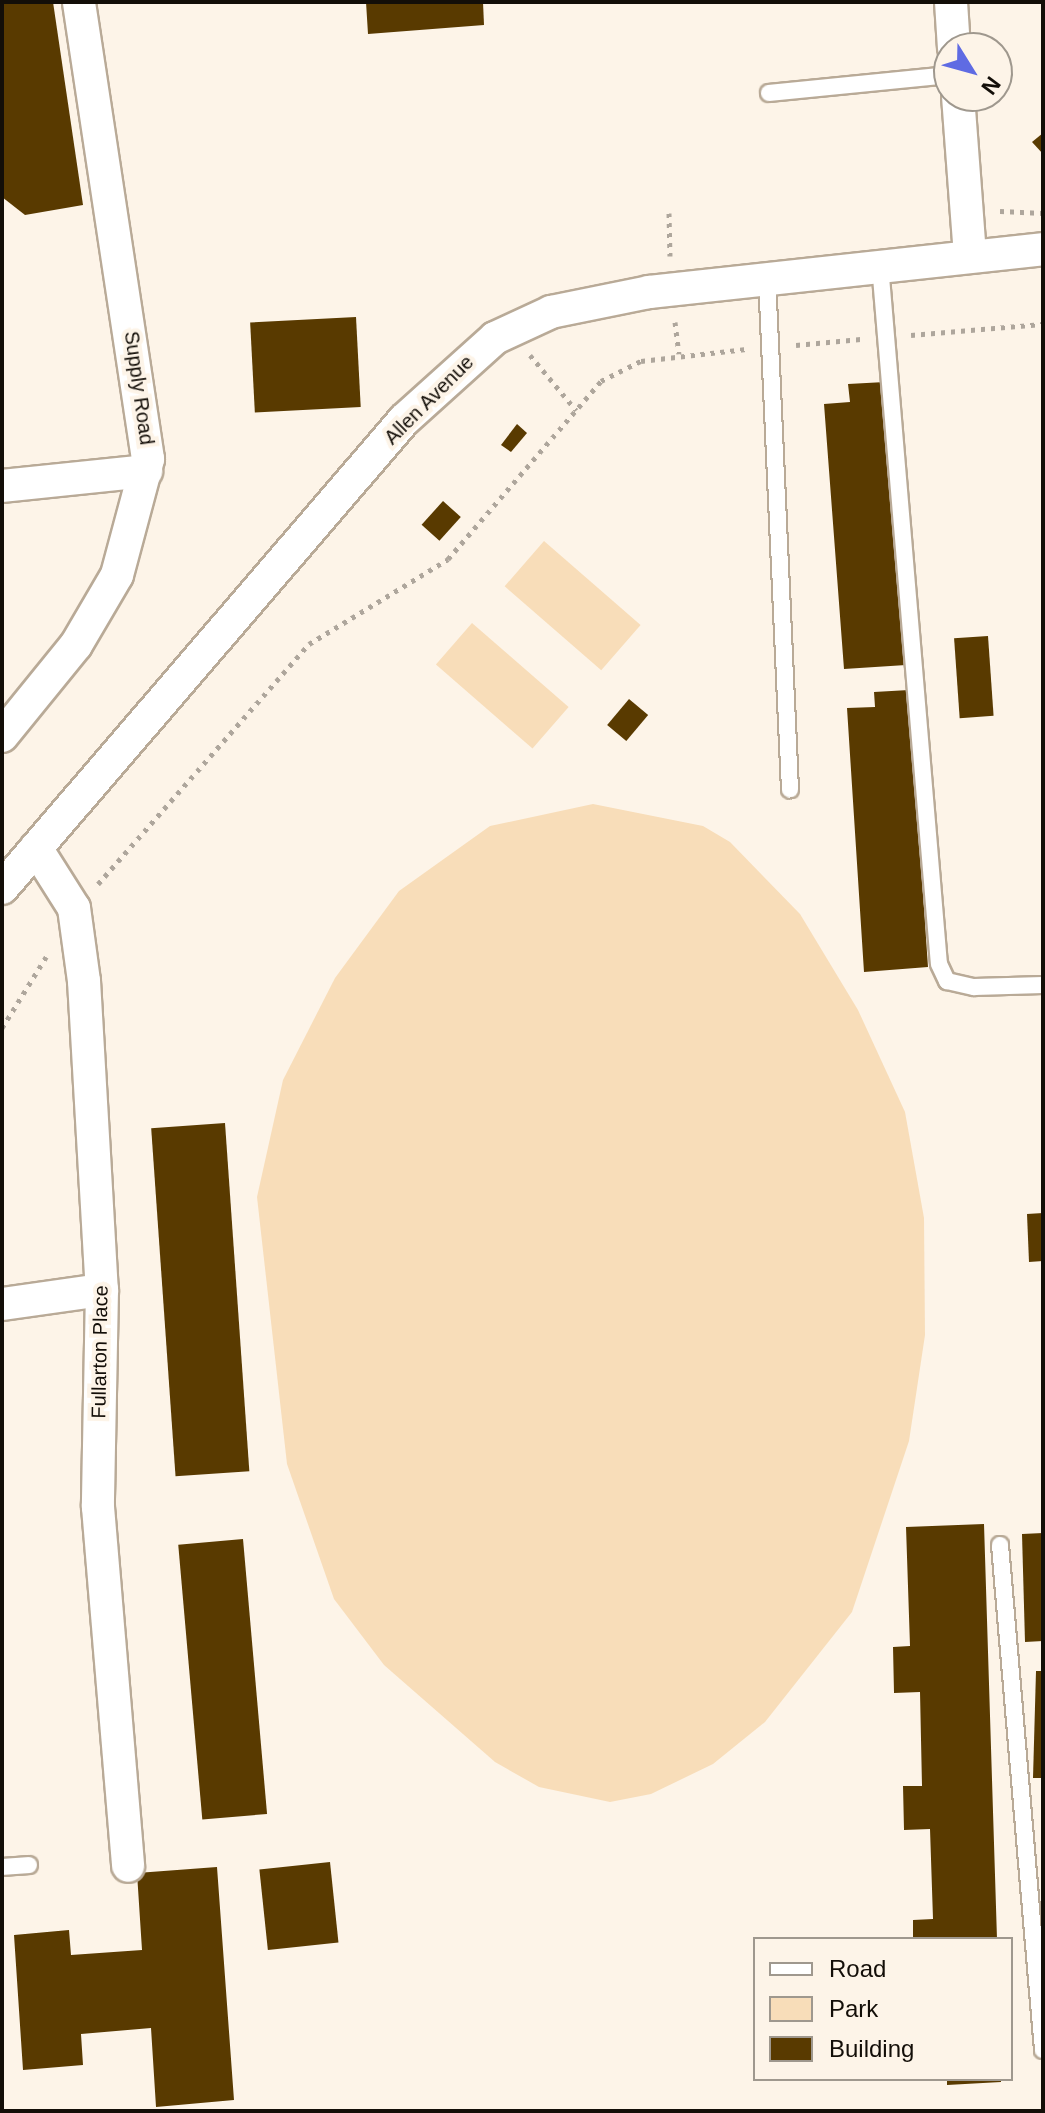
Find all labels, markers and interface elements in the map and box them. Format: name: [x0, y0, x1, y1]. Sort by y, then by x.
north arrow: [933, 32, 1013, 112]
text: N: [976, 72, 1006, 99]
street label: Supply Road: [119, 330, 159, 446]
street label: Allen Avenue: [379, 350, 479, 450]
street label: Fullarton Place: [87, 1285, 113, 1419]
legend: [753, 1937, 1013, 2081]
text: Road: [829, 1955, 886, 1982]
text: Park: [829, 1995, 878, 2022]
text: Building: [829, 2035, 914, 2062]

